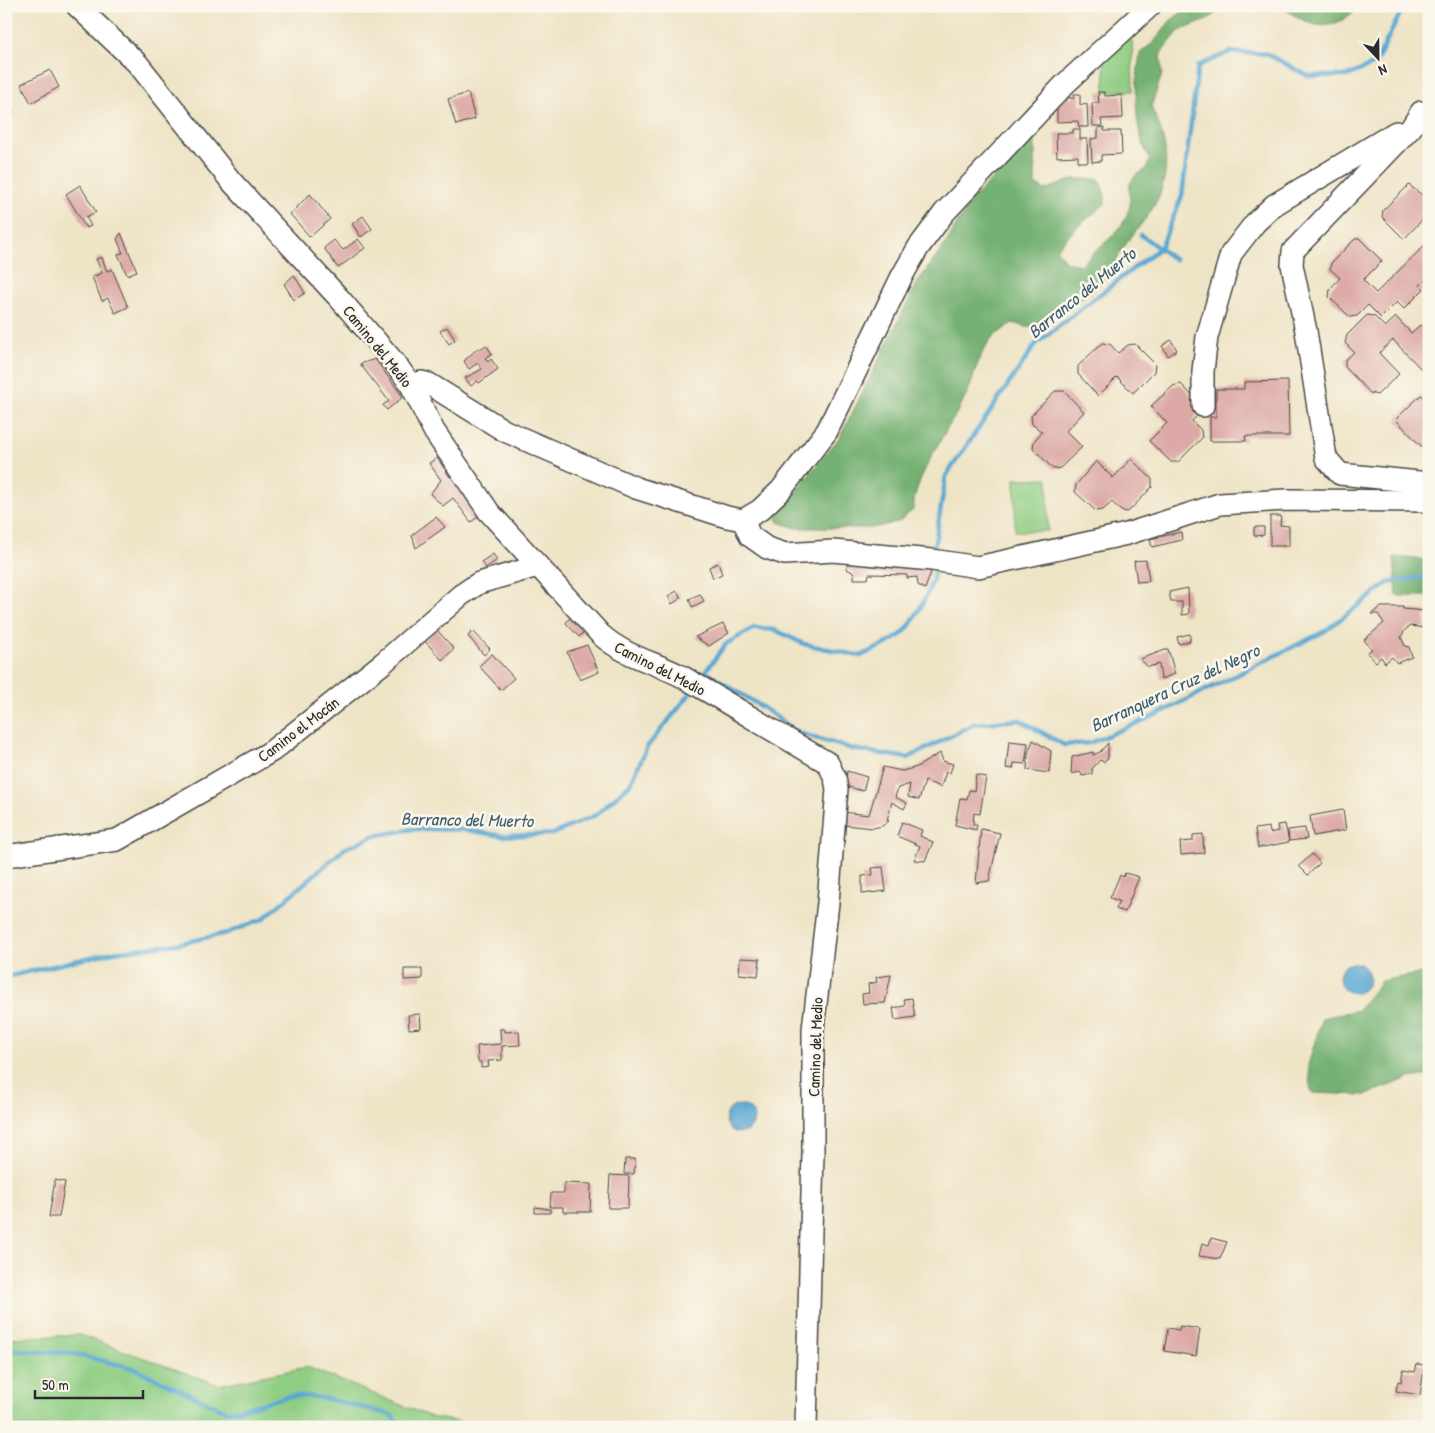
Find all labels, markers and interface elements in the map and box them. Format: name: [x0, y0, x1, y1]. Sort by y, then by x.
north arrow: [1352, 32, 1402, 82]
text: N: [1376, 60, 1390, 81]
water label: Barranco del Muerto: [1022, 240, 1142, 344]
street label: Camino del Medio: [338, 300, 418, 392]
street label: Camino del Medio: [611, 636, 710, 701]
water label: Barranquera Cruz del Negro: [1086, 637, 1265, 738]
street label: Camino el Mocán: [253, 691, 343, 767]
water label: Barranco del Muerto: [401, 806, 535, 833]
street label: Camino del Medio: [802, 996, 828, 1097]
scale bar: [35, 1368, 142, 1400]
text: 50 m: [42, 1374, 69, 1395]

